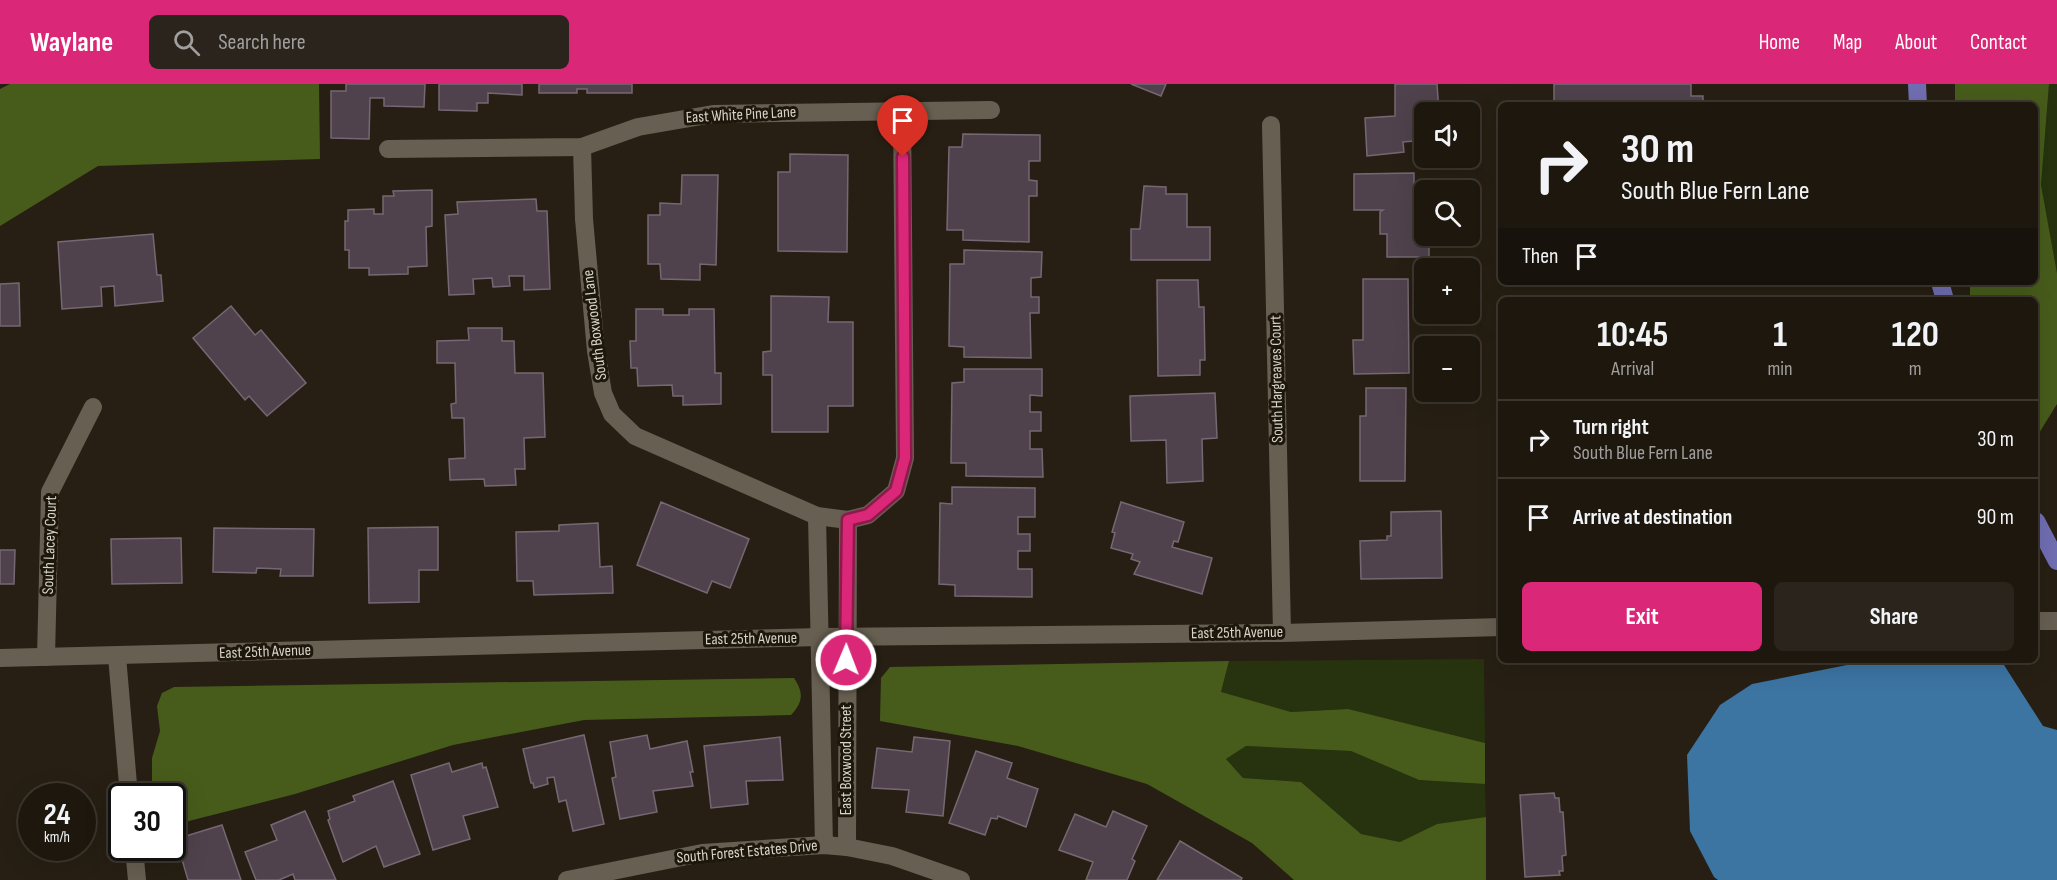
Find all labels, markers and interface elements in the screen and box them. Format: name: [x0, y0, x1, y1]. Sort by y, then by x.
search box: [149, 15, 569, 69]
text: Waylane: [30, 26, 113, 59]
icon: search: [170, 26, 203, 59]
text: Search here: [218, 29, 306, 56]
text: Home: [1759, 30, 1800, 55]
text: Map: [1833, 30, 1862, 55]
text: About: [1895, 30, 1937, 55]
text: Contact: [1970, 30, 2027, 55]
pin: [877, 95, 928, 157]
map controls: [1414, 102, 1480, 402]
button: sound: [1414, 102, 1480, 168]
street label: East White Pine Lane: [685, 103, 797, 127]
icon: arrive: [886, 104, 919, 137]
text: 30 m: [1621, 124, 1694, 175]
icon: right: [1522, 126, 1600, 204]
text: South Blue Fern Lane: [1621, 175, 1810, 207]
button: search: [1414, 180, 1480, 246]
icon: arrive: [1570, 240, 1603, 273]
text: Then: [1522, 243, 1558, 270]
button: +: [1414, 258, 1480, 324]
street label: South Boxwood Lane: [579, 269, 611, 381]
text: 10:45: [1597, 314, 1668, 357]
text: 1: [1773, 314, 1787, 357]
text: 120: [1892, 314, 1939, 357]
street label: South Hargreaves Court: [1266, 315, 1288, 443]
button: −: [1414, 336, 1480, 402]
text: Arrival: [1611, 357, 1654, 381]
text: min: [1767, 357, 1793, 381]
text: m: [1909, 357, 1922, 381]
text: Turn right: [1573, 414, 1649, 441]
icon: right: [1522, 423, 1555, 456]
text: 30 m: [1977, 426, 2014, 453]
text: South Blue Fern Lane: [1573, 441, 1713, 465]
street label: South Lacey Court: [39, 495, 61, 595]
icon: arrive: [1522, 501, 1555, 534]
text: Arrive at destination: [1573, 504, 1732, 531]
text: 90 m: [1977, 504, 2014, 531]
button: Exit: [1522, 582, 1762, 651]
button: Share: [1774, 582, 2014, 651]
street label: East 25th Avenue: [1191, 623, 1283, 643]
position arrow: [814, 628, 878, 692]
street label: East 25th Avenue: [705, 629, 797, 649]
street label: East 25th Avenue: [219, 641, 311, 663]
street label: East Boxwood Street: [837, 705, 856, 815]
speed limit sign: 30: [108, 783, 186, 861]
text: 24: [44, 797, 70, 833]
text: km/h: [44, 828, 70, 847]
street label: South Forest Estates Drive: [676, 836, 818, 868]

